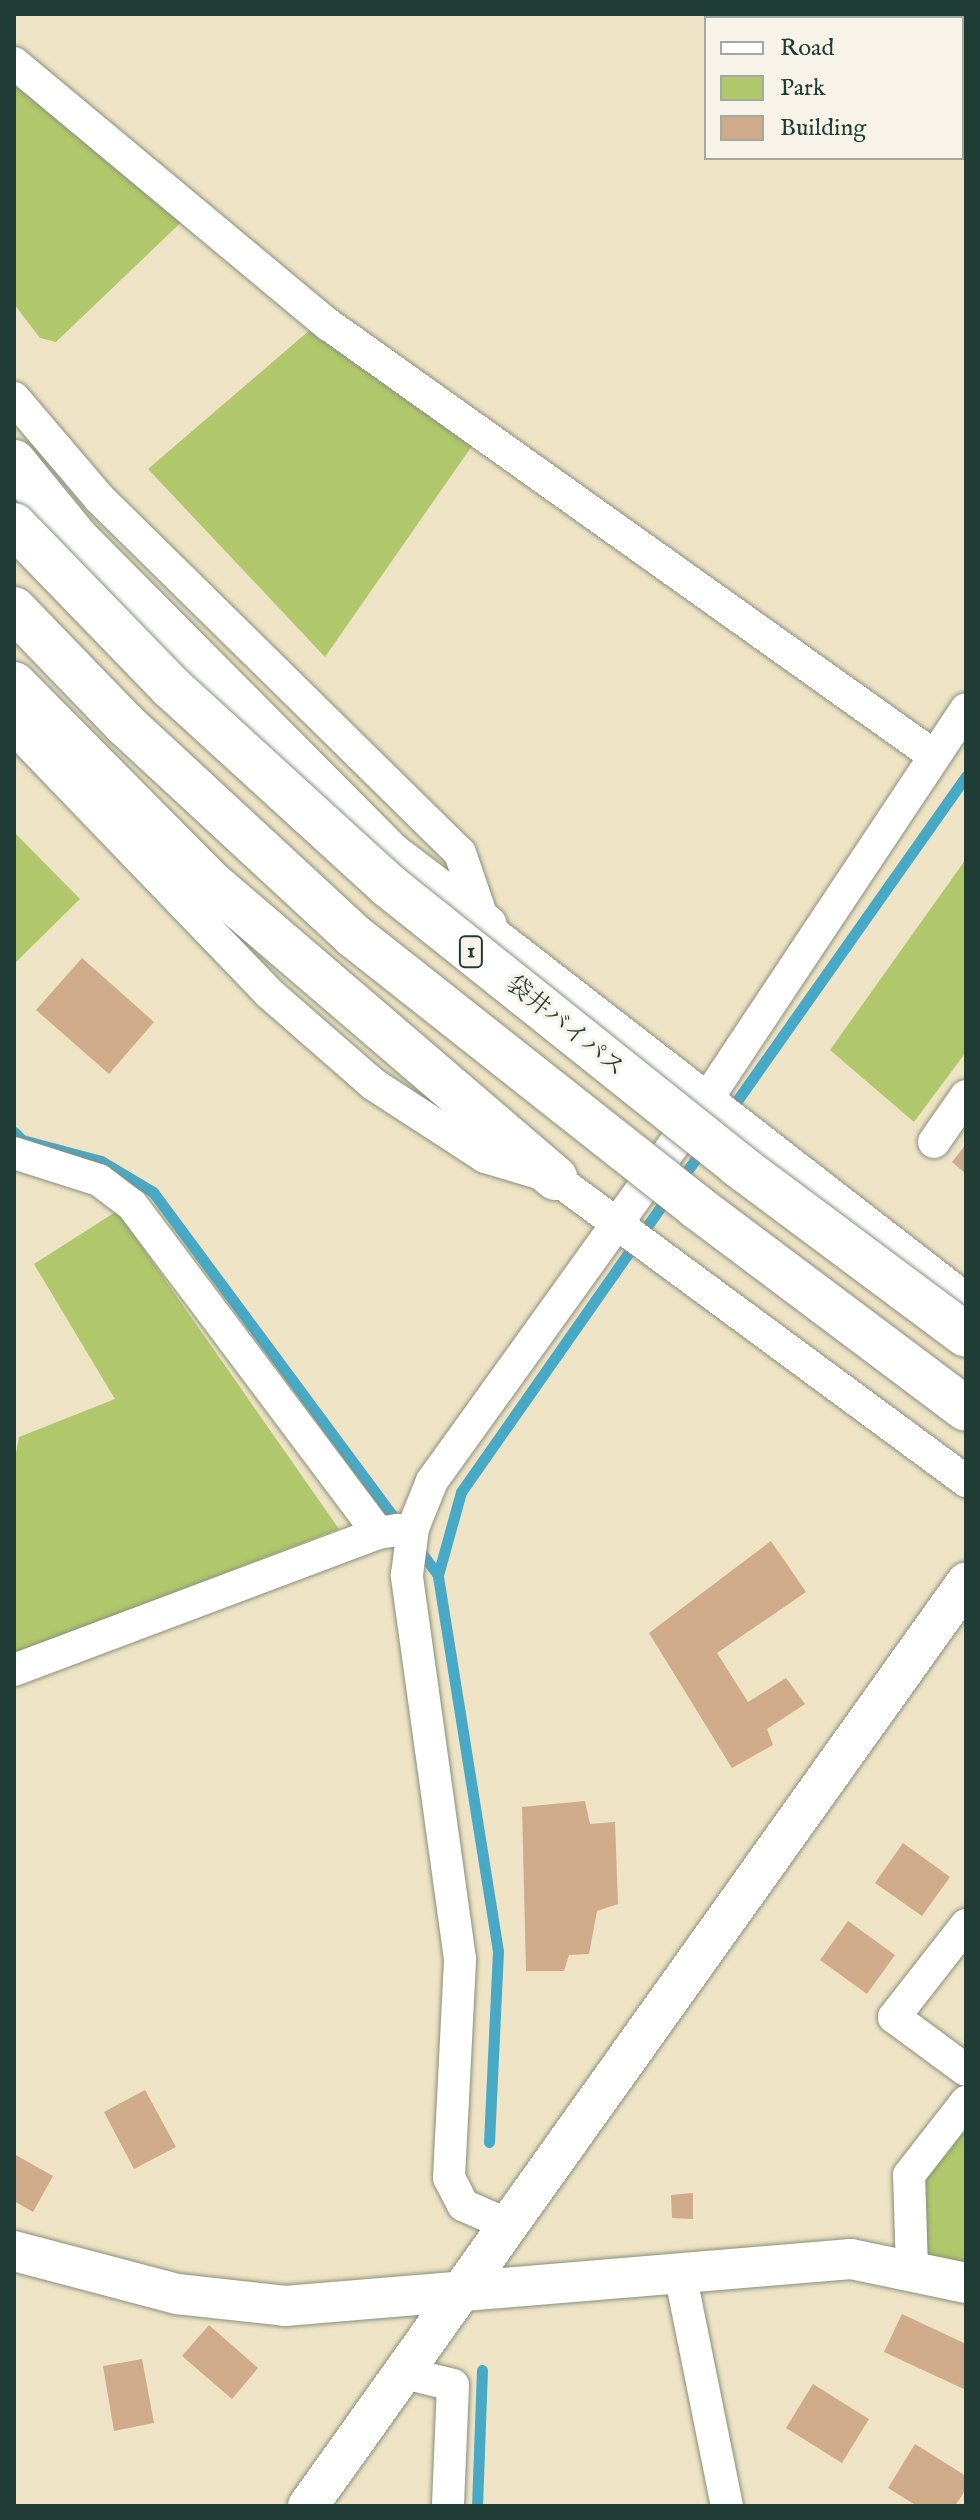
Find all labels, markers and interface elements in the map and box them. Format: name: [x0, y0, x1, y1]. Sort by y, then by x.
legend: [704, 16, 964, 160]
text: Road: [780, 33, 834, 64]
text: Park: [780, 73, 826, 104]
text: Building: [780, 113, 866, 144]
road number: 1: [457, 934, 485, 970]
street label: 袋井バイパス: [500, 970, 630, 1084]

